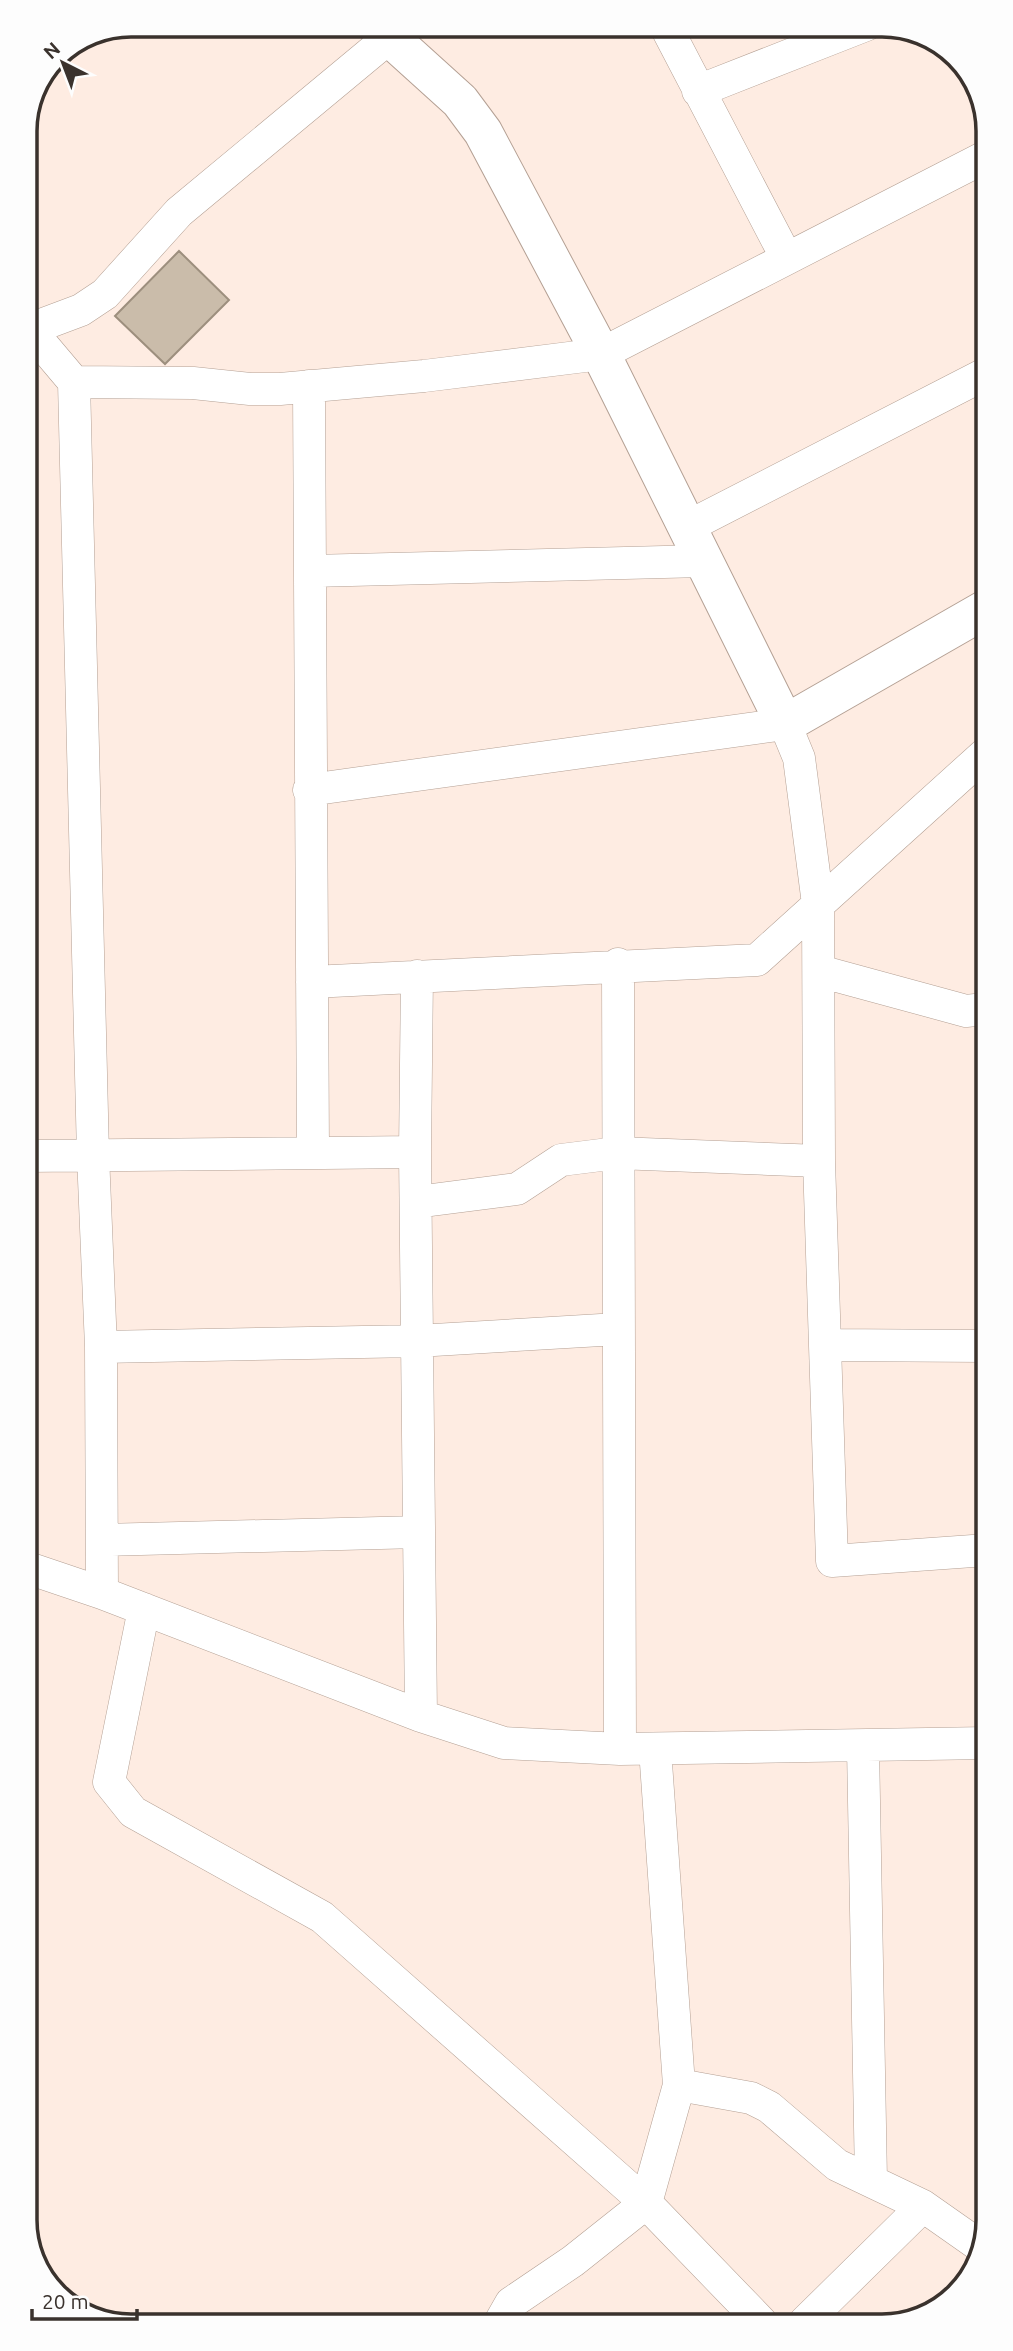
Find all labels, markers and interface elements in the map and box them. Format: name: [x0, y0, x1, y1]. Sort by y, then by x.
north arrow: [28, 28, 98, 98]
text: N: [39, 37, 64, 63]
scale bar: [32, 2278, 136, 2322]
text: 20 m: [42, 2289, 89, 2313]

